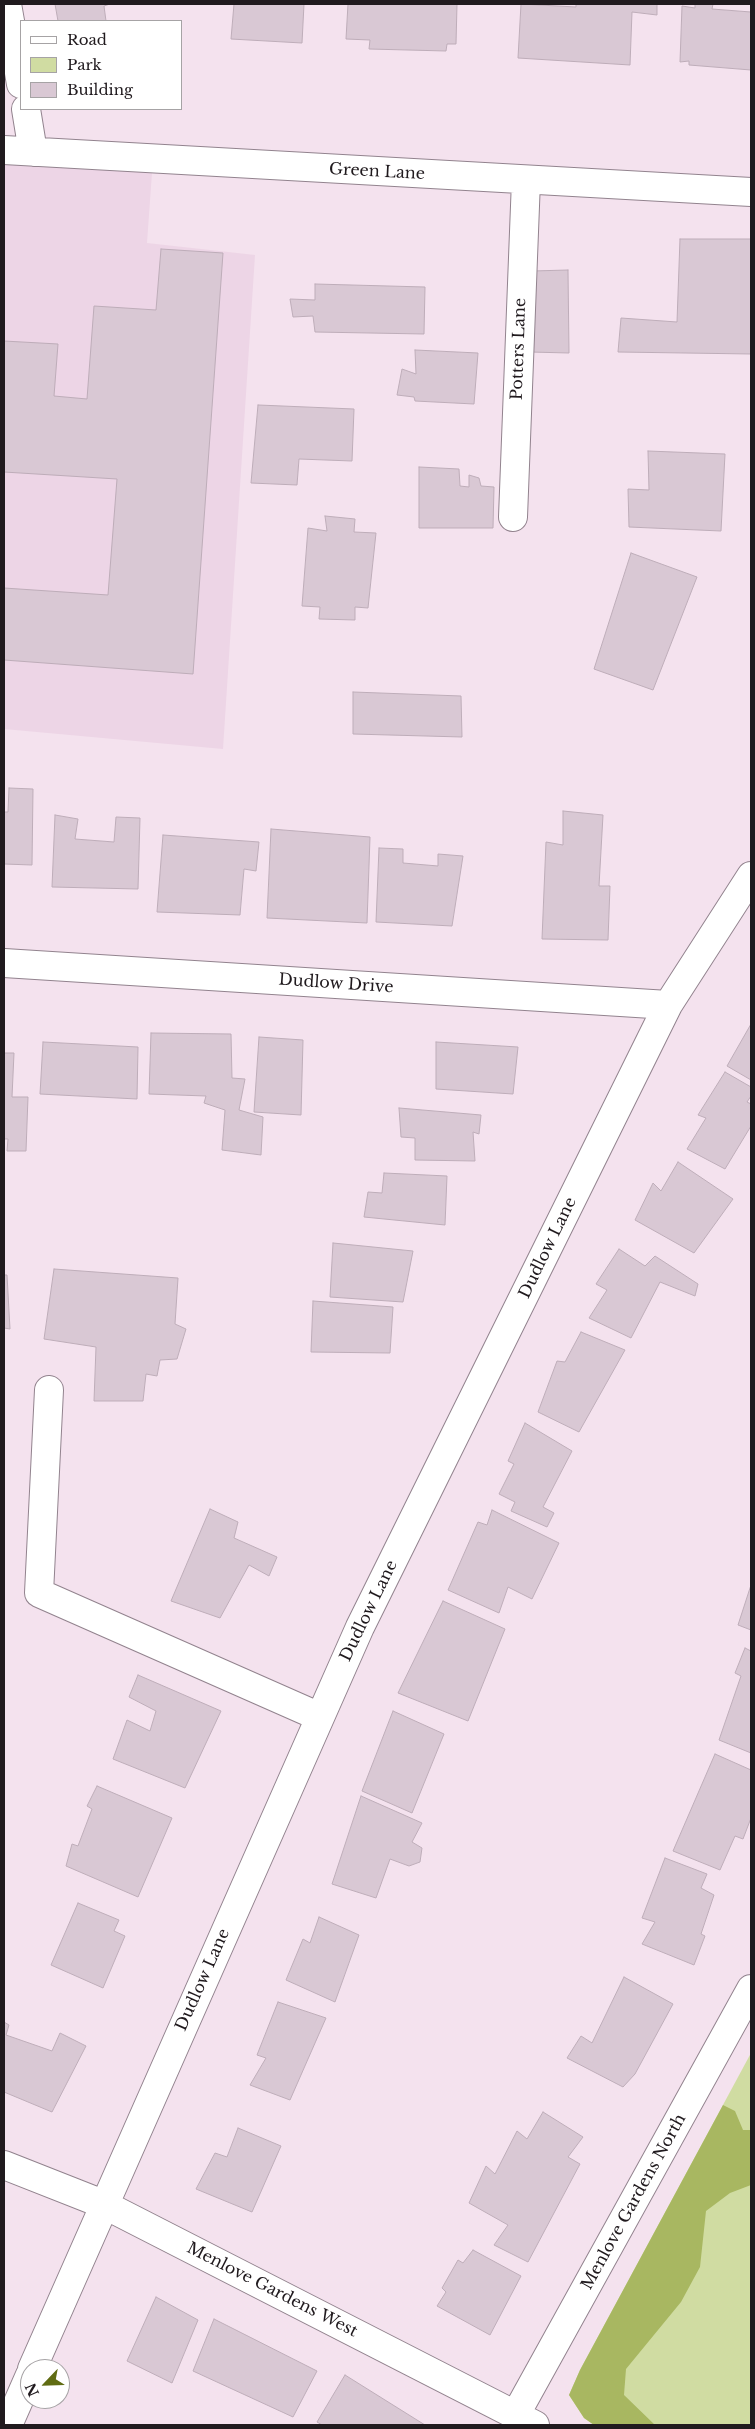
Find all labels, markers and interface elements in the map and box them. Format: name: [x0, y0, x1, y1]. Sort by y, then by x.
legend: [20, 20, 182, 110]
text: Road: [67, 30, 107, 49]
text: Park: [67, 55, 102, 74]
text: Building: [67, 80, 133, 99]
street label: Green Lane: [329, 160, 425, 184]
street label: Potters Lane: [508, 297, 530, 401]
street label: Dudlow Drive: [278, 970, 394, 998]
street label: Dudlow Lane: [515, 1194, 581, 1302]
street label: Dudlow Lane: [336, 1557, 402, 1665]
street label: Dudlow Lane: [172, 1926, 234, 2034]
street label: Menlove Gardens North: [578, 2111, 690, 2293]
street label: Menlove Gardens West: [183, 2239, 361, 2341]
north arrow: [20, 2359, 70, 2409]
text: N: [21, 2380, 43, 2399]

